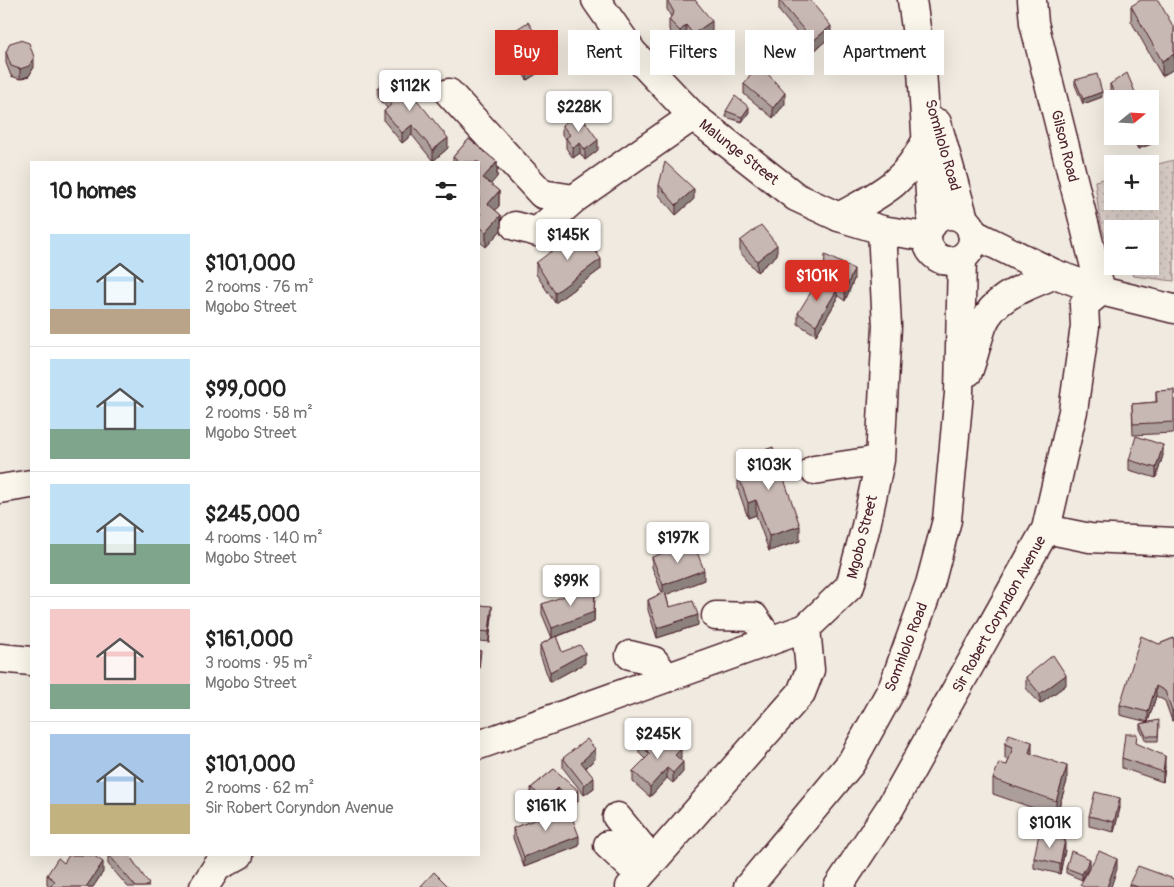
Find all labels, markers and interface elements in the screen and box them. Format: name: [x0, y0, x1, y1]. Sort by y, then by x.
chip: Buy: [495, 30, 558, 75]
chip: Rent: [568, 30, 640, 75]
chip: Filters: [650, 30, 735, 75]
chip: New: [745, 30, 814, 75]
chip: Apartment: [824, 30, 944, 75]
pin: $112K: [375, 70, 445, 112]
text: $112K: [390, 76, 430, 96]
pin: $228K: [544, 90, 614, 133]
north arrow: [1104, 90, 1159, 145]
map controls: [1104, 90, 1159, 275]
text: $228K: [557, 97, 601, 117]
street label: Somhlolo Road: [920, 97, 965, 193]
street label: Gilson Road: [1046, 108, 1083, 184]
street label: Malunge Street: [695, 115, 783, 190]
button: +: [1104, 155, 1159, 210]
icon: filters: [432, 177, 460, 205]
text: 10 homes: [50, 178, 136, 205]
pin: $145K: [533, 218, 603, 261]
button: −: [1104, 220, 1159, 275]
text: $145K: [547, 225, 589, 245]
text: $101,000: [205, 250, 296, 277]
icon: home: [90, 254, 150, 314]
pin: $101K: [782, 260, 852, 302]
text: $101K: [796, 266, 838, 286]
text: 2 rooms · 76 m²: [205, 277, 314, 297]
text: Mgobo Street: [205, 297, 296, 317]
text: $99,000: [205, 376, 286, 403]
icon: home: [90, 379, 150, 439]
text: 2 rooms · 58 m²: [205, 403, 313, 423]
text: Mgobo Street: [205, 423, 296, 443]
pin: $103K: [734, 448, 804, 491]
text: $103K: [747, 455, 791, 475]
street label: Mgobo Street: [843, 492, 882, 581]
text: $245,000: [205, 501, 300, 528]
icon: home: [90, 504, 150, 564]
pin: $197K: [643, 522, 713, 564]
text: 4 rooms · 140 m²: [205, 528, 323, 548]
text: $197K: [657, 528, 699, 548]
street label: Sir Robert Coryndon Avenue: [948, 532, 1051, 696]
text: Mgobo Street: [205, 548, 296, 568]
pin: $99K: [541, 564, 601, 607]
text: $99K: [554, 571, 588, 591]
street label: Somhlolo Road: [881, 600, 932, 695]
text: $161,000: [205, 626, 293, 653]
icon: home: [90, 629, 150, 689]
text: 3 rooms · 95 m²: [205, 653, 313, 673]
text: Mgobo Street: [205, 673, 296, 693]
pin: $245K: [623, 718, 693, 760]
text: $245K: [635, 724, 681, 744]
text: $101,000: [205, 751, 296, 778]
icon: home: [90, 754, 150, 814]
text: 2 rooms · 62 m²: [205, 778, 314, 798]
pin: $161K: [511, 790, 581, 832]
text: $161K: [526, 796, 566, 816]
text: Sir Robert Coryndon Avenue: [205, 798, 393, 818]
pin: $101K: [1015, 806, 1085, 849]
text: $101K: [1029, 813, 1071, 833]

